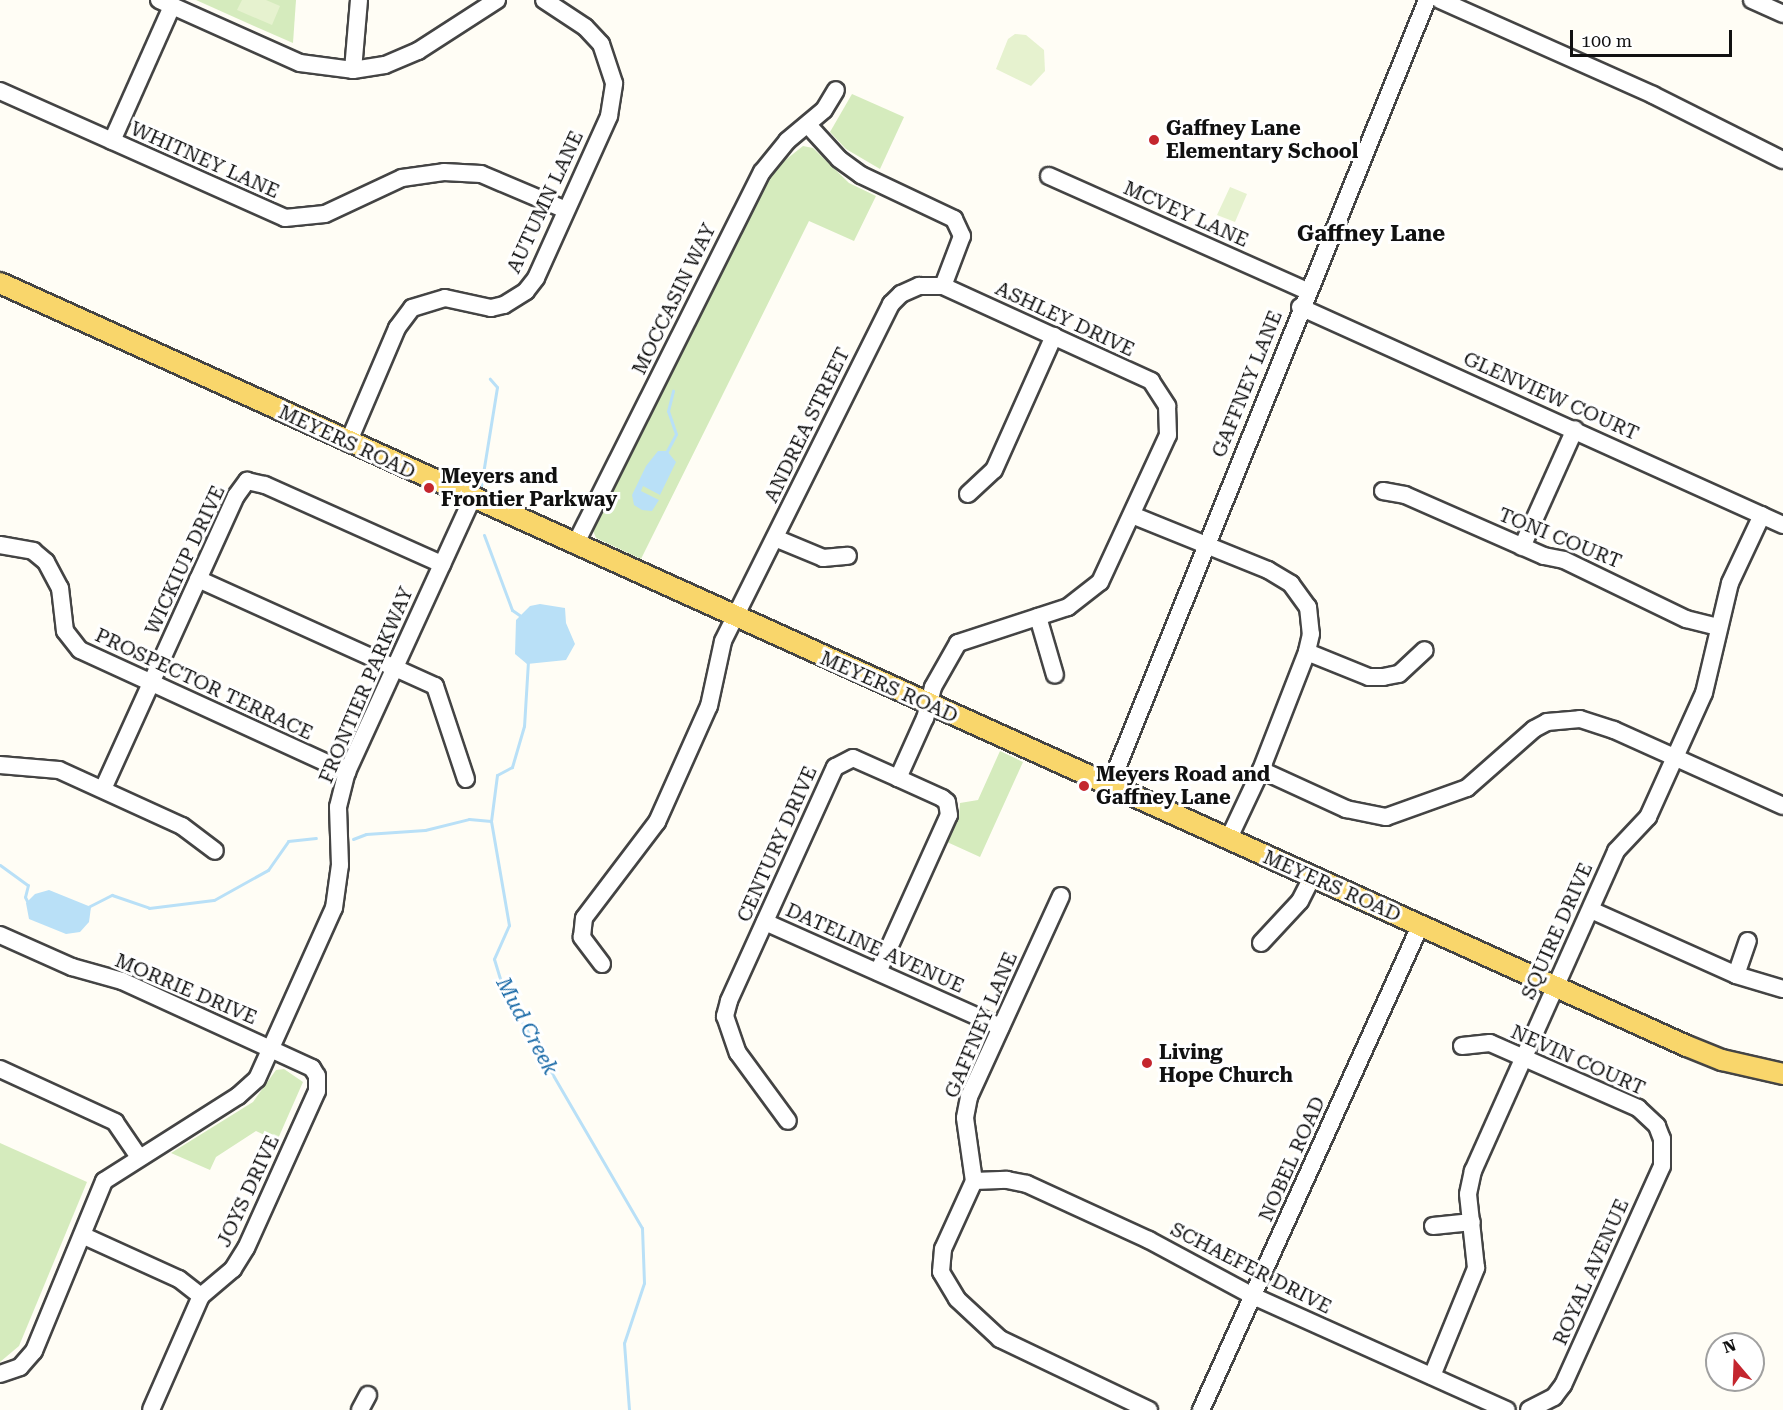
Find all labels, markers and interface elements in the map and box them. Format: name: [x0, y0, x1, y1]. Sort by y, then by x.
scale bar: [1573, 18, 1735, 56]
text: 100 m: [1581, 30, 1632, 51]
street label: WHITNEY LANE: [127, 116, 283, 204]
place label: Gaffney Lane Elementary School: [1166, 116, 1358, 163]
street label: AUTUMN LANE: [502, 127, 588, 277]
marker: Gaffney Lane Elementary School: [1147, 133, 1161, 147]
street label: MCVEY LANE: [1120, 176, 1252, 252]
street label: MOCCASIN WAY: [627, 220, 721, 378]
district label: Gaffney Lane: [1297, 221, 1445, 247]
street label: ASHLEY DRIVE: [992, 276, 1138, 362]
street label: GAFFNEY LANE: [1207, 307, 1287, 461]
street label: ANDREA STREET: [759, 344, 855, 506]
street label: GLENVIEW COURT: [1460, 347, 1642, 445]
street label: MEYERS ROAD: [275, 400, 419, 484]
place label: Meyers and Frontier Parkway: [441, 464, 617, 511]
marker: Meyers and Frontier Parkway: [422, 481, 436, 495]
street label: WICKIUP DRIVE: [140, 482, 230, 638]
street label: TONI COURT: [1495, 502, 1625, 574]
street label: FRONTIER PARKWAY: [314, 583, 418, 787]
street label: PROSPECTOR TERRACE: [91, 623, 317, 745]
street label: MEYERS ROAD: [816, 646, 962, 728]
street label: CENTURY DRIVE: [732, 762, 822, 926]
place label: Meyers Road and Gaffney Lane: [1096, 762, 1270, 809]
marker: Meyers Road and Gaffney Lane: [1077, 779, 1091, 793]
street label: MEYERS ROAD: [1259, 845, 1405, 927]
street label: SQUIRE DRIVE: [1516, 859, 1598, 1003]
street label: DATELINE AVENUE: [782, 898, 968, 998]
street label: MORRIE DRIVE: [111, 948, 261, 1030]
street label: GAFFNEY LANE: [939, 948, 1023, 1102]
water label: Mud Creek: [491, 973, 563, 1079]
street label: NEVIN COURT: [1507, 1020, 1649, 1100]
place label: Living Hope Church: [1159, 1040, 1293, 1087]
marker: Living Hope Church: [1140, 1056, 1154, 1070]
street label: NOBEL ROAD: [1254, 1093, 1330, 1225]
street label: JOYS DRIVE: [212, 1131, 284, 1251]
street label: ROYAL AVENUE: [1548, 1195, 1634, 1349]
street label: SCHAEFER DRIVE: [1166, 1217, 1336, 1319]
north arrow: [1705, 1332, 1765, 1392]
text: N: [1721, 1335, 1739, 1357]

